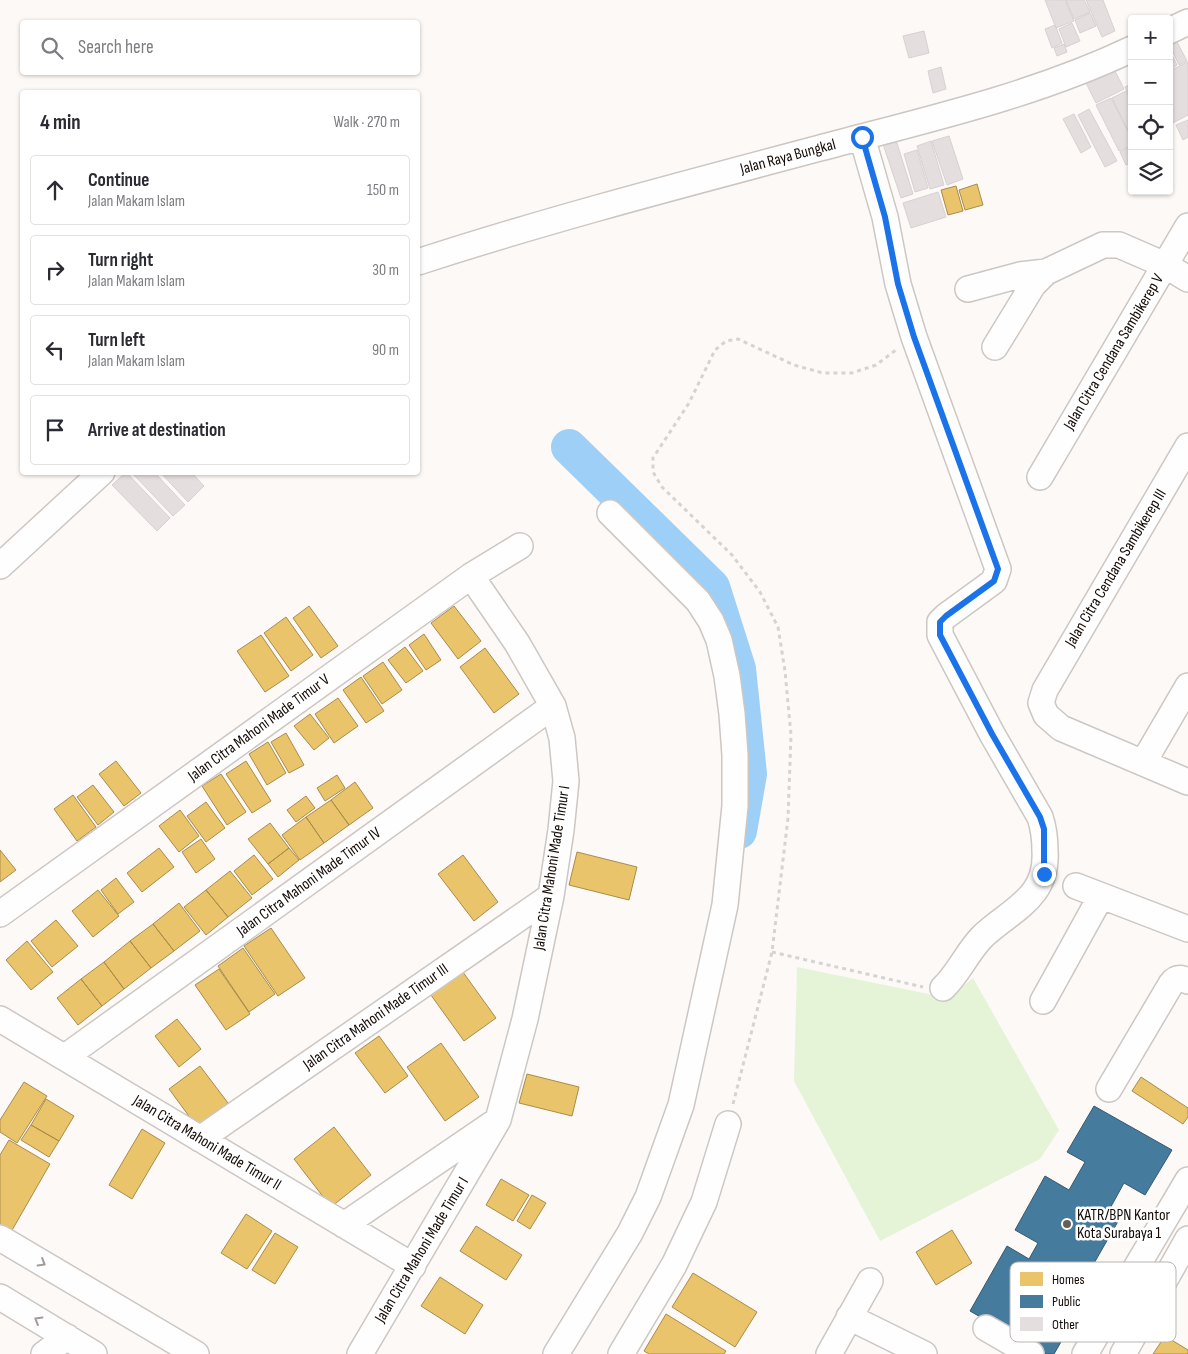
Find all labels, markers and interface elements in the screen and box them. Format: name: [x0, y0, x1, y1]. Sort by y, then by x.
map controls: [1128, 15, 1173, 195]
button: +: [1128, 15, 1173, 60]
search box: [20, 20, 420, 75]
icon: search: [38, 34, 66, 62]
text: Search here: [78, 36, 154, 59]
button: −: [1128, 60, 1173, 105]
button: locate: [1128, 105, 1173, 150]
text: 4 min: [40, 110, 81, 135]
text: Walk · 270 m: [334, 113, 400, 132]
route start: [851, 126, 874, 149]
street label: Jalan Raya Bungkal: [737, 135, 838, 179]
button: layers: [1128, 150, 1173, 195]
text: Continue: [88, 169, 149, 192]
icon: ahead: [41, 176, 69, 204]
text: 150 m: [367, 181, 399, 200]
text: Jalan Makam Islam: [88, 192, 185, 211]
text: Turn right: [88, 249, 153, 272]
icon: right: [41, 256, 69, 284]
text: 30 m: [372, 261, 399, 280]
street label: Jalan Citra Cendana Sambikerep V: [1059, 270, 1168, 434]
text: Jalan Makam Islam: [88, 272, 185, 291]
text: Turn left: [88, 329, 145, 352]
icon: left: [41, 336, 69, 364]
text: 90 m: [372, 341, 399, 360]
text: Jalan Makam Islam: [88, 352, 185, 371]
icon: arrive: [41, 416, 69, 444]
text: Arrive at destination: [88, 419, 226, 442]
street label: Jalan Citra Cendana Sambikerep III: [1061, 486, 1171, 651]
street label: Jalan Citra Mahoni Made Timur V: [184, 670, 334, 786]
street label: Jalan Citra Mahoni Made Timur I: [529, 784, 574, 953]
street label: Jalan Citra Mahoni Made Timur IV: [232, 823, 385, 941]
route end: [1033, 863, 1056, 886]
street label: Jalan Citra Mahoni Made Timur III: [299, 960, 452, 1075]
street label: Jalan Citra Mahoni Made Timur II: [129, 1091, 285, 1195]
street label: Jalan Citra Mahoni Made Timur I: [371, 1174, 473, 1327]
place label: KATR/BPN Kantor Kota Surabaya 1: [1077, 1206, 1171, 1243]
marker: KATR/BPN Kantor Kota Surabaya 1: [1061, 1218, 1073, 1230]
one-way arrow: [36, 1256, 45, 1266]
legend: [1010, 1262, 1176, 1342]
text: Homes: [1052, 1271, 1085, 1288]
text: Public: [1052, 1293, 1081, 1310]
one-way arrow: [34, 1316, 43, 1326]
text: Other: [1052, 1316, 1079, 1333]

